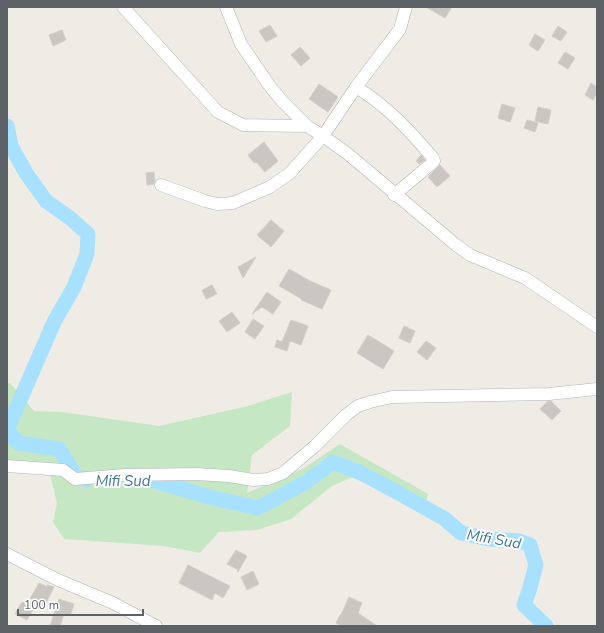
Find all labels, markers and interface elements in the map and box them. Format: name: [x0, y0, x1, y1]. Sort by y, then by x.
water label: Mifi Sud: [96, 471, 151, 491]
water label: Mifi Sud: [465, 524, 523, 554]
scale bar: [18, 591, 143, 617]
text: 100 m: [24, 597, 59, 613]

